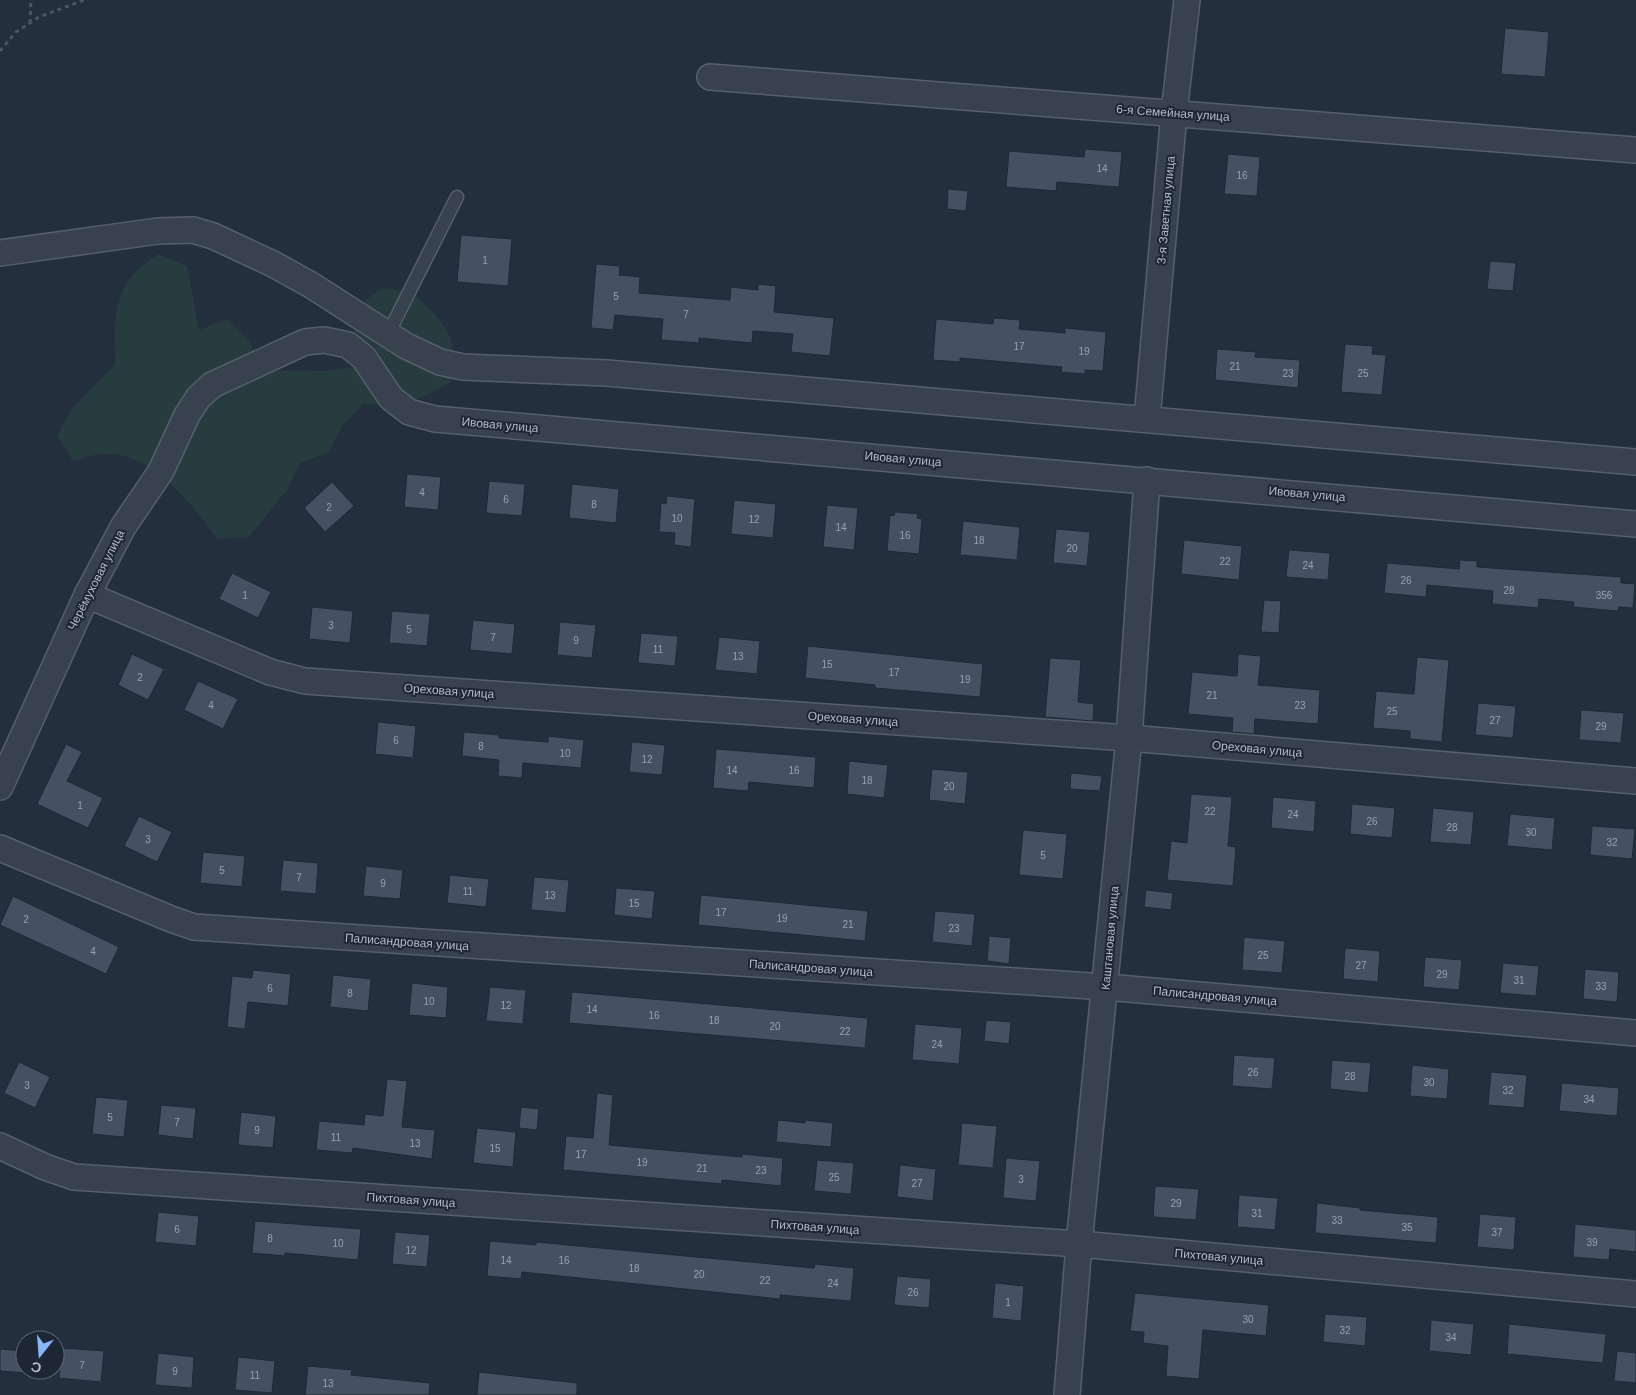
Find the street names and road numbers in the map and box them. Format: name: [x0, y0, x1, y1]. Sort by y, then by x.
street label: 6-я Семейная улица: [1116, 102, 1230, 124]
street label: 3-я Заветная улица: [1154, 155, 1178, 265]
street label: Ивовая улица: [461, 415, 539, 435]
street label: Ивовая улица: [864, 449, 942, 469]
street label: Ивовая улица: [1268, 484, 1346, 504]
street label: Черёмуховая улица: [65, 527, 128, 632]
street label: Ореховая улица: [403, 681, 495, 701]
street label: Ореховая улица: [807, 709, 899, 729]
street label: Ореховая улица: [1211, 738, 1303, 760]
street label: Каштановая улица: [1098, 885, 1122, 991]
street label: Палисандровая улица: [344, 931, 470, 953]
street label: Палисандровая улица: [748, 957, 874, 979]
street label: Палисандровая улица: [1152, 984, 1278, 1008]
street label: Пихтовая улица: [366, 1190, 456, 1210]
street label: Пихтовая улица: [770, 1217, 860, 1237]
street label: Пихтовая улица: [1174, 1246, 1264, 1268]

